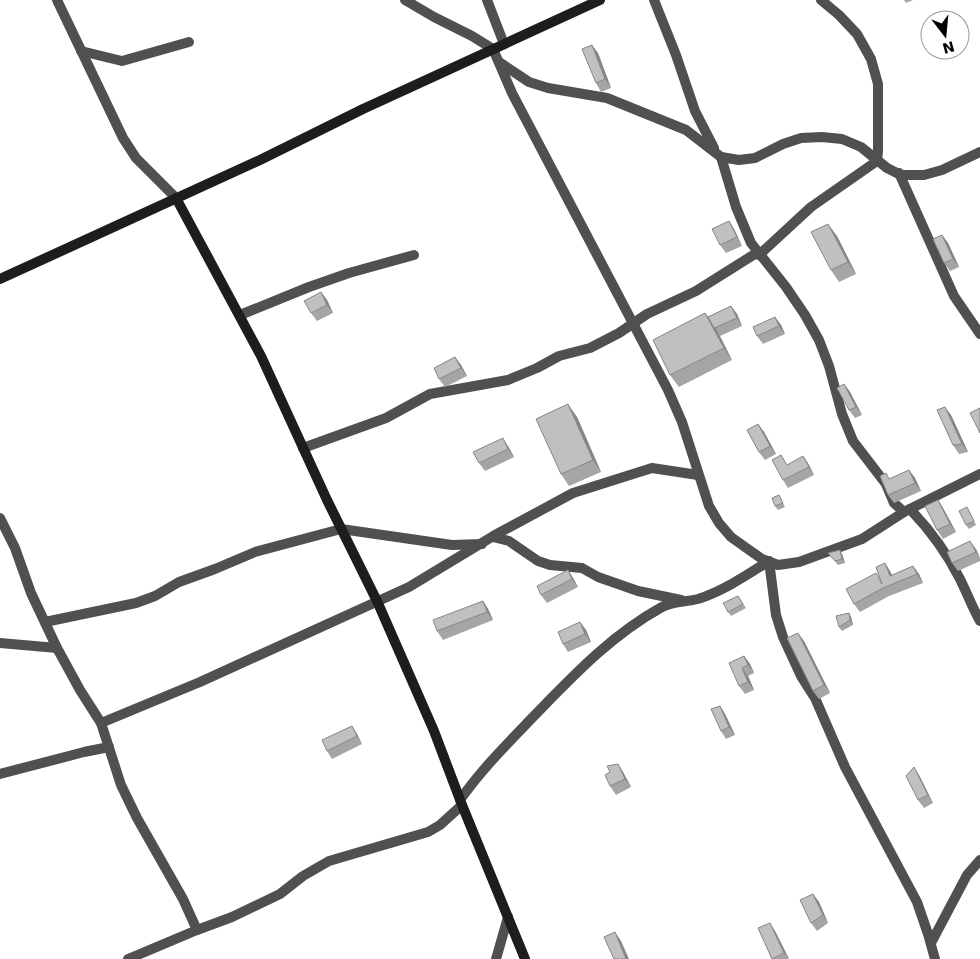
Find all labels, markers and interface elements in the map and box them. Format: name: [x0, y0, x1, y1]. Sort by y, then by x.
north arrow: [920, 10, 970, 60]
text: N: [941, 38, 956, 57]

